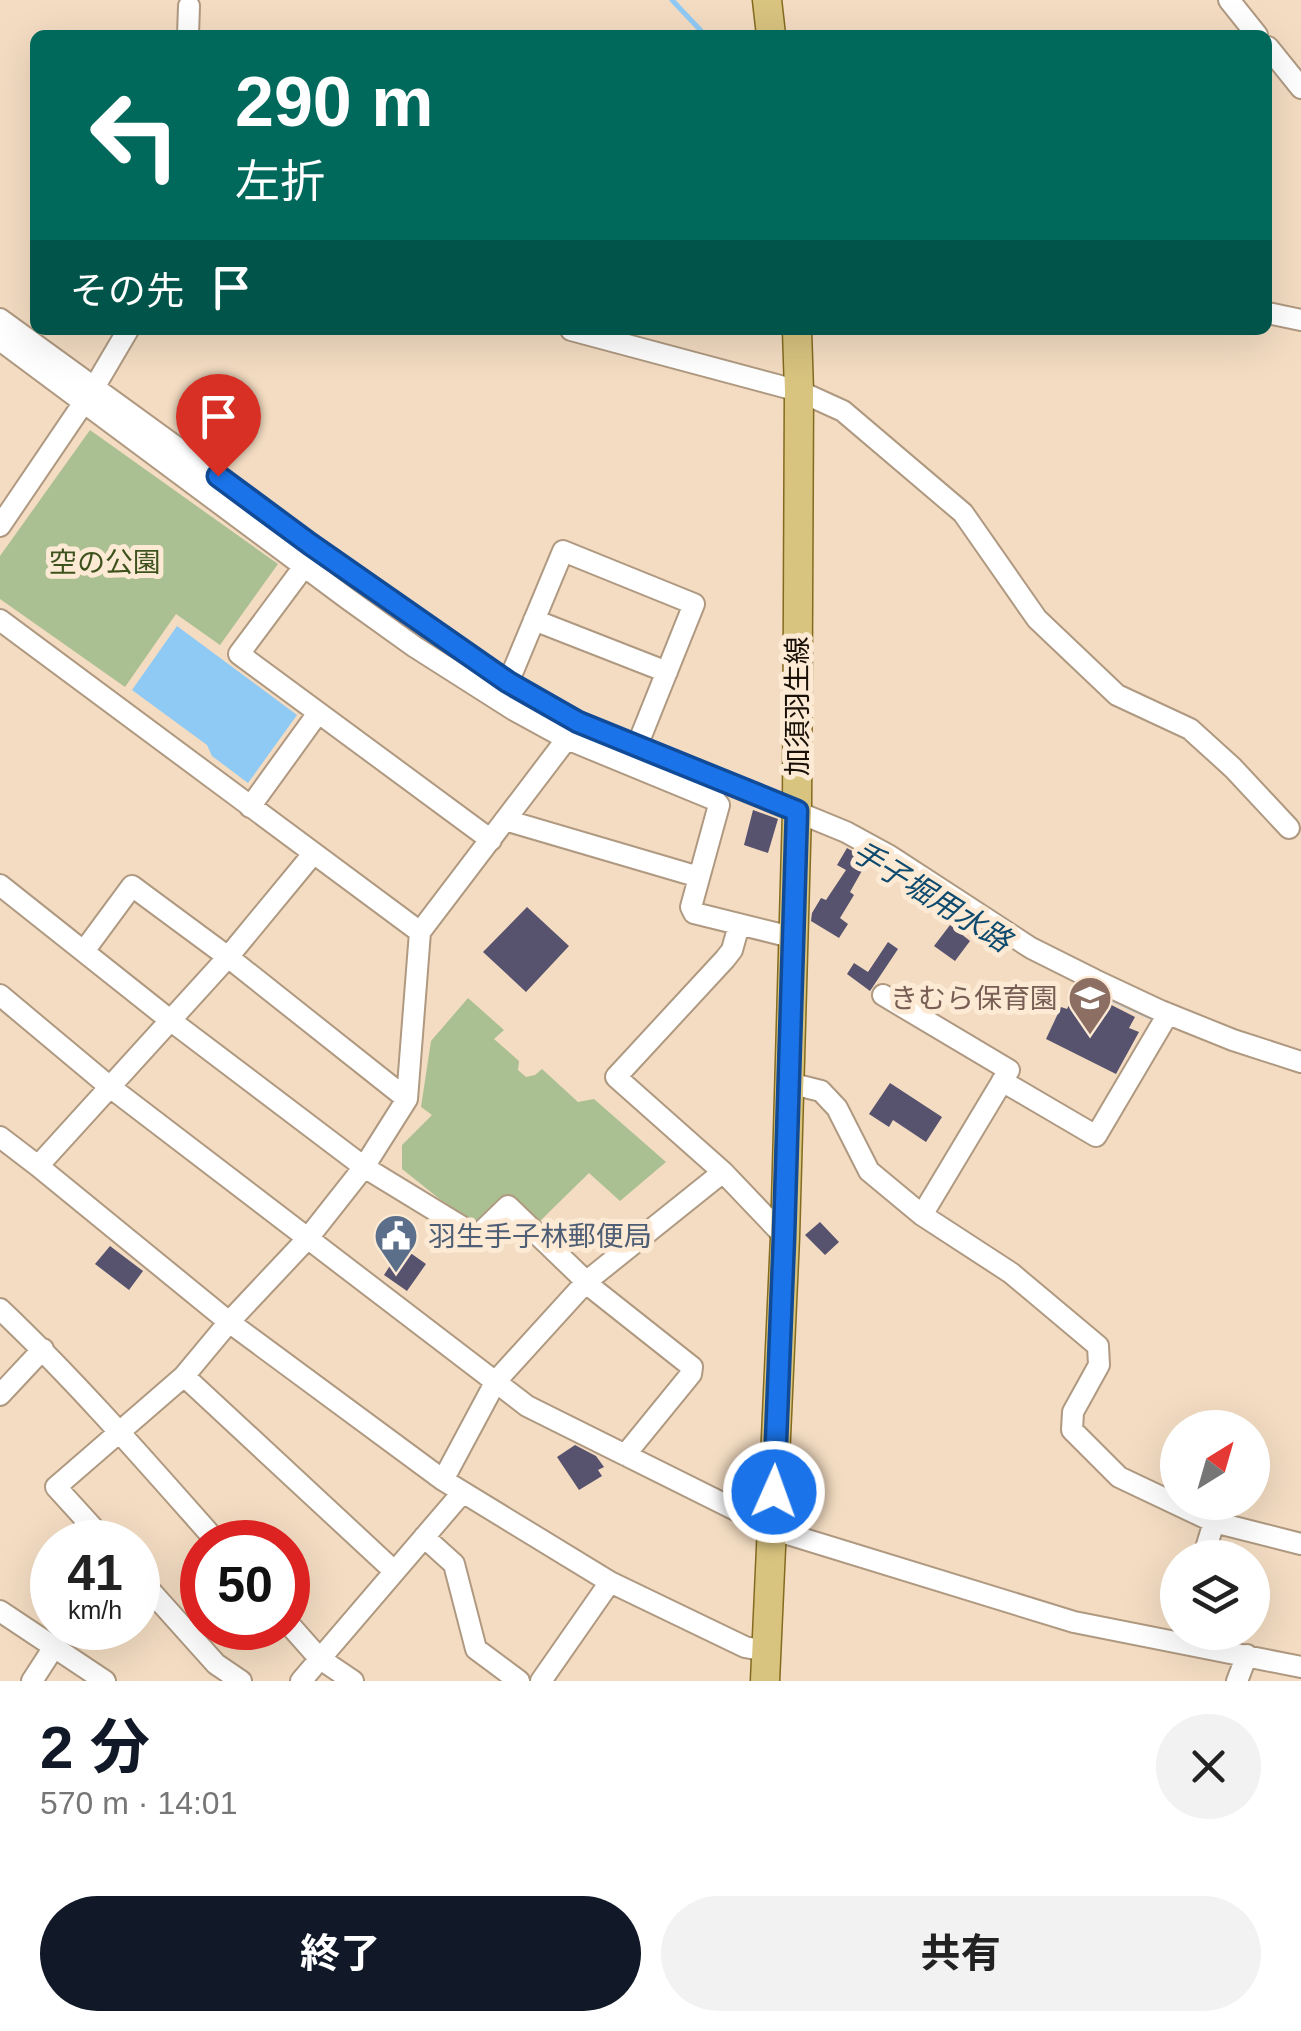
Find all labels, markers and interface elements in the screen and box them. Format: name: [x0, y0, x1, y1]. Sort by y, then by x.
text: 290 m: [235, 63, 433, 141]
icon: left: [70, 70, 200, 200]
text: 左折: [235, 156, 325, 207]
icon: arrive: [204, 260, 259, 315]
text: その先: [70, 270, 184, 312]
pin: [176, 374, 261, 477]
icon: arrive: [191, 389, 246, 444]
park label: 空の公園: [49, 547, 161, 578]
street label: 加須羽生線: [782, 636, 813, 776]
water label: 手子堀用水路: [847, 834, 1020, 959]
school or university icon: きむら保育園: [1067, 975, 1113, 1036]
place label: きむら保育園: [890, 983, 1058, 1014]
public building icon: 羽生手子林郵便局: [373, 1213, 419, 1274]
place label: 羽生手子林郵便局: [428, 1221, 652, 1252]
north arrow: [1160, 1410, 1270, 1520]
map controls: [1160, 1410, 1270, 1650]
position arrow: [722, 1440, 826, 1544]
speed limit sign: 50: [180, 1520, 310, 1650]
button: layers: [1160, 1540, 1270, 1650]
text: 41: [67, 1545, 123, 1601]
text: km/h: [68, 1596, 122, 1624]
text: 2 分: [40, 1714, 150, 1781]
button: close: [1156, 1714, 1261, 1819]
text: 570 m · 14:01: [40, 1785, 237, 1821]
button: 終了: [40, 1896, 641, 2011]
button: 共有: [661, 1896, 1261, 2011]

